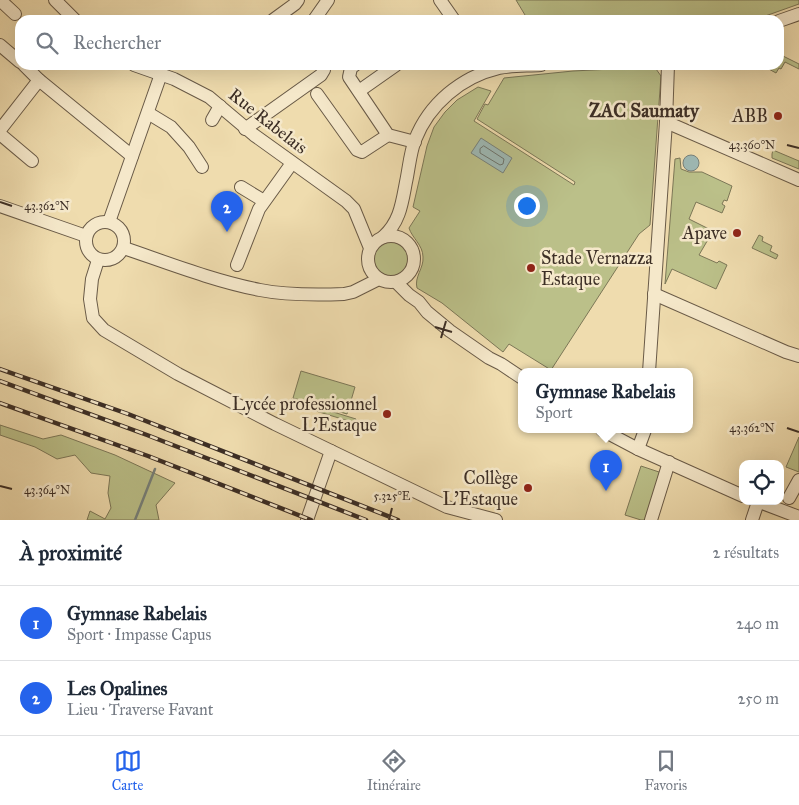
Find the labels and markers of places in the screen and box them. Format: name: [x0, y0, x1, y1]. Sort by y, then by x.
place label: ABB: [731, 105, 768, 127]
marker: ABB: [772, 110, 784, 122]
pin: 2: [211, 191, 243, 232]
place label: Apave: [682, 222, 727, 244]
marker: Apave: [731, 227, 743, 239]
place label: Stade Vernazza Estaque: [541, 247, 653, 291]
marker: Stade Vernazza Estaque: [525, 262, 537, 274]
place label: Lycée professionnel L'Estaque: [232, 393, 377, 437]
marker: Lycée professionnel L'Estaque: [381, 408, 393, 420]
pin: 1: [590, 450, 622, 491]
place label: Collège L'Estaque: [443, 467, 518, 511]
marker: Collège L'Estaque: [522, 482, 534, 494]

